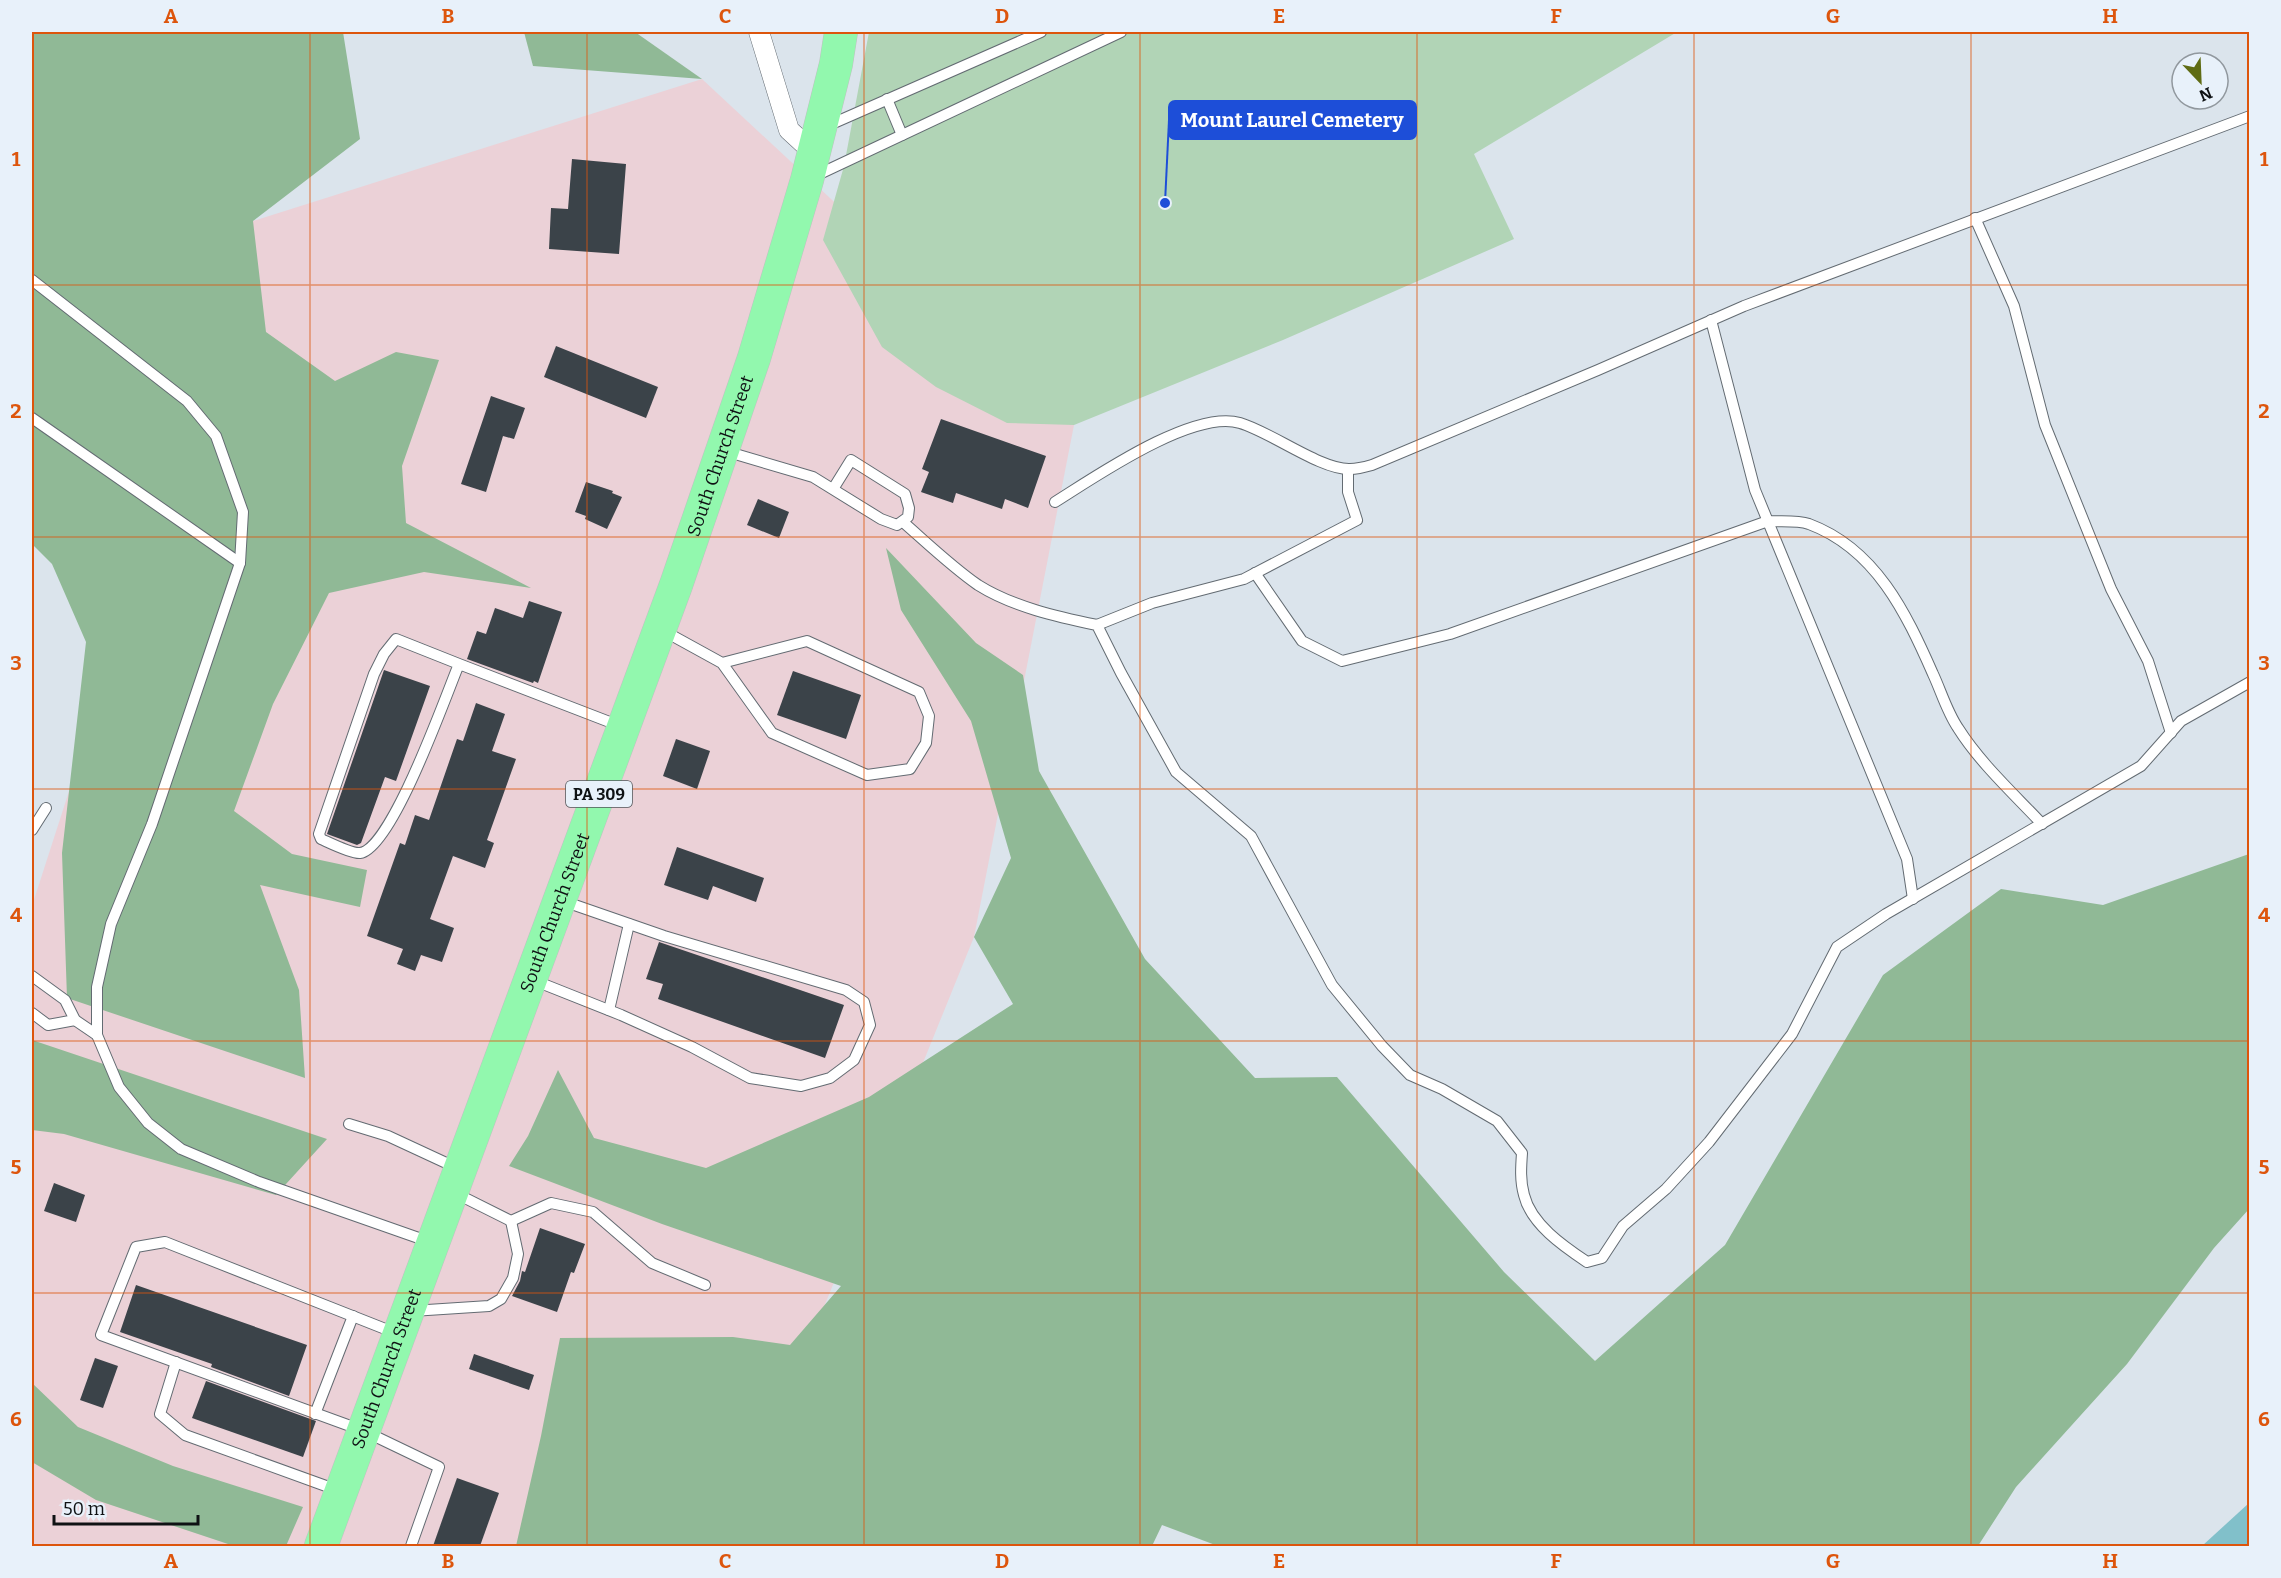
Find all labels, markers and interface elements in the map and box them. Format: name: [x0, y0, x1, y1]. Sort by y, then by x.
text: A: [164, 4, 179, 28]
text: B: [442, 4, 455, 28]
text: C: [719, 4, 731, 28]
text: D: [995, 4, 1009, 28]
text: E: [1273, 4, 1285, 28]
text: F: [1550, 4, 1562, 28]
text: G: [1826, 4, 1840, 28]
text: H: [2102, 4, 2118, 28]
north arrow: [2170, 51, 2230, 111]
text: N: [2196, 83, 2215, 106]
callout: Mount Laurel Cemetery: [1169, 101, 1416, 139]
text: Mount Laurel Cemetery: [1180, 108, 1404, 132]
text: 1: [12, 147, 21, 171]
text: 1: [2260, 147, 2269, 171]
street label: South Church Street: [683, 372, 758, 539]
text: 2: [10, 399, 22, 423]
text: 2: [2258, 399, 2270, 423]
text: 3: [10, 651, 22, 675]
text: 3: [2258, 651, 2270, 675]
road number: PA 309: [566, 781, 632, 807]
street label: South Church Street: [515, 829, 595, 996]
text: 4: [10, 903, 22, 927]
text: 4: [2258, 903, 2270, 927]
text: 5: [11, 1155, 22, 1179]
text: 5: [2259, 1155, 2270, 1179]
street label: South Church Street: [347, 1285, 426, 1452]
text: 6: [10, 1407, 22, 1431]
text: 6: [2258, 1407, 2270, 1431]
scale bar: [54, 1488, 198, 1526]
text: 50 m: [63, 1498, 105, 1520]
text: A: [164, 1549, 179, 1573]
text: B: [442, 1549, 455, 1573]
text: C: [719, 1549, 731, 1573]
text: D: [995, 1549, 1009, 1573]
text: E: [1273, 1549, 1285, 1573]
text: F: [1550, 1549, 1562, 1573]
text: G: [1826, 1549, 1840, 1573]
text: H: [2102, 1549, 2118, 1573]

